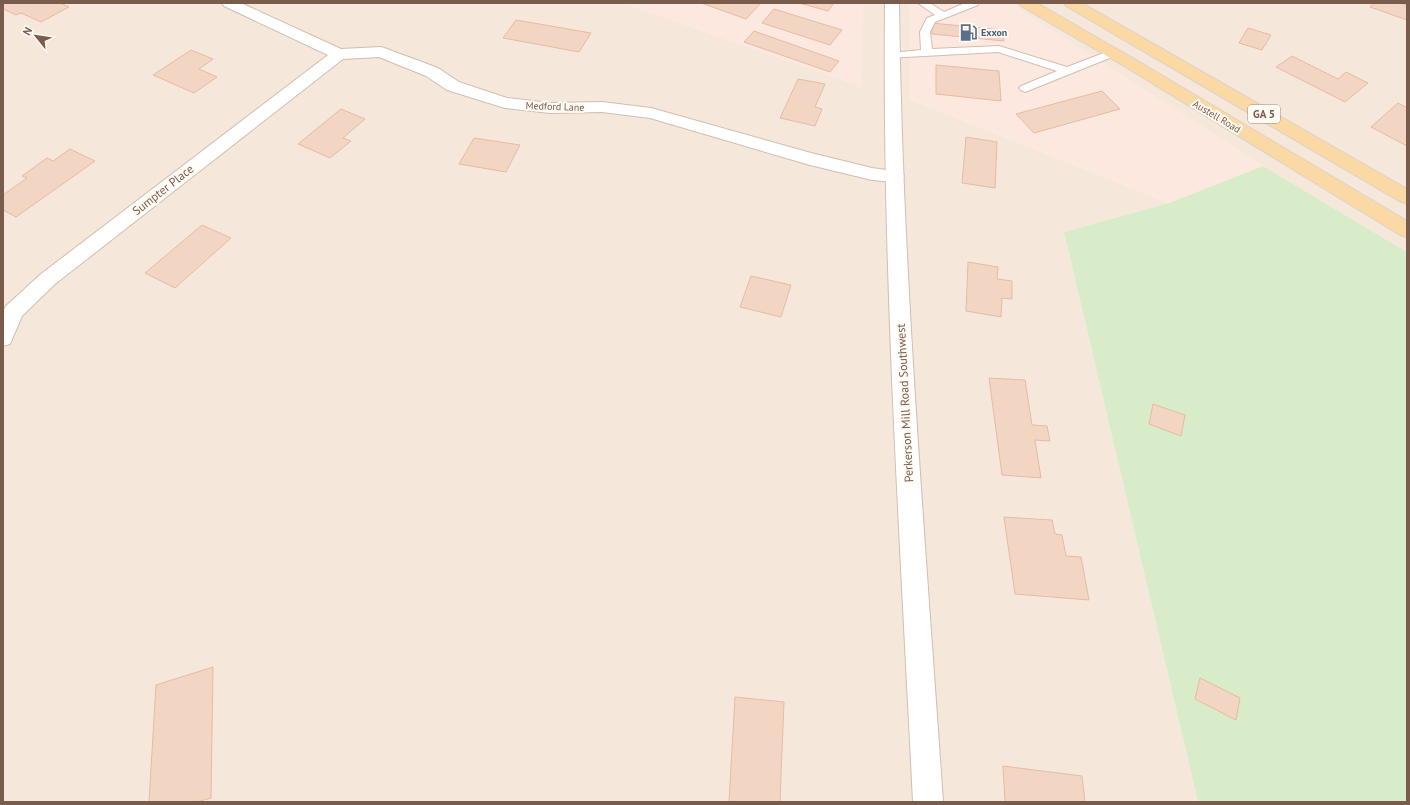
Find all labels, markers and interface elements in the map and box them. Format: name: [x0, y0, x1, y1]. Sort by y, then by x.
north arrow: [16, 16, 56, 56]
fuel station icon: Exxon: [958, 22, 978, 42]
text: N: [19, 24, 35, 38]
place label: Exxon: [981, 26, 1007, 39]
street label: Austell Road: [1190, 97, 1243, 136]
street label: Medford Lane: [525, 99, 585, 114]
road number: GA 5: [1248, 105, 1280, 123]
street label: Sumpter Place: [129, 161, 196, 218]
street label: Perkerson Mill Road Southwest: [893, 323, 916, 483]

